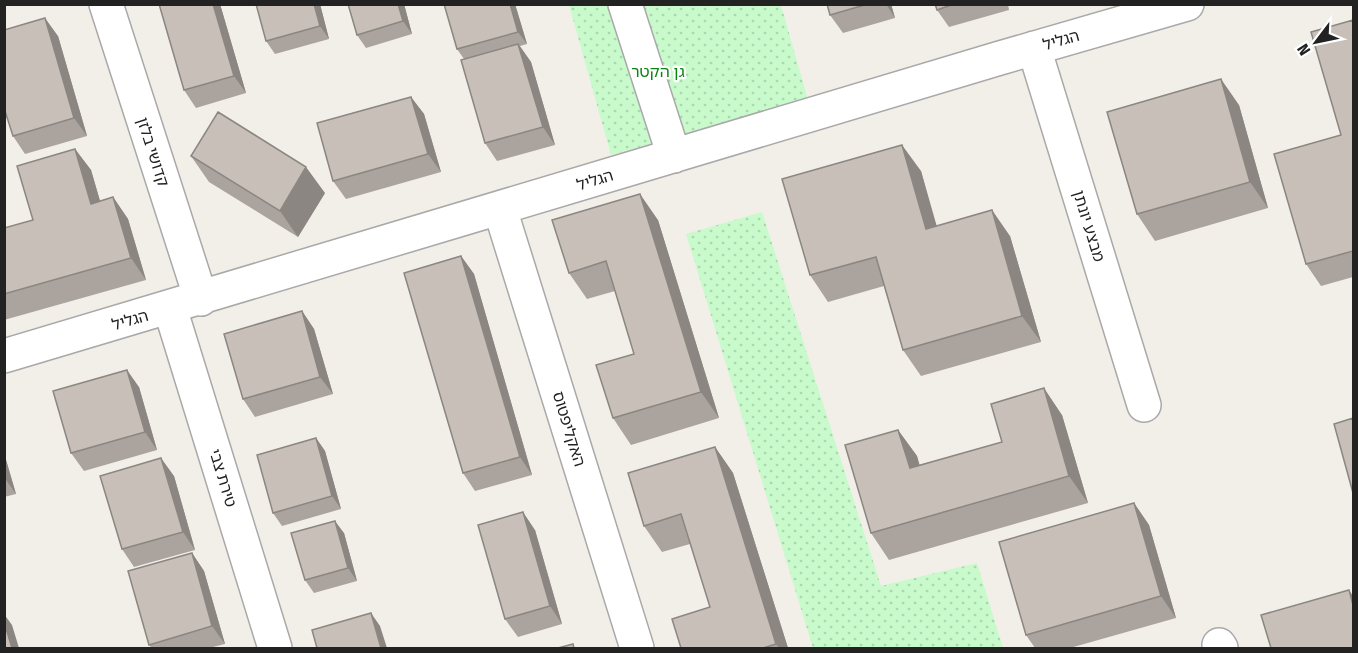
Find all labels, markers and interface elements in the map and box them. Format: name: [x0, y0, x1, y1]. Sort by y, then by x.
north arrow: [1286, 12, 1346, 72]
street label: הגליל: [1041, 26, 1081, 54]
text: N: [1293, 41, 1314, 59]
park label: גן הקטר: [631, 62, 685, 81]
street label: קדושי בלזן: [133, 115, 173, 189]
street label: הגליל: [574, 165, 616, 195]
street label: מבצע יונתן: [1069, 188, 1109, 264]
street label: הגליל: [110, 306, 150, 334]
street label: האקליפטוס: [549, 389, 589, 469]
street label: טירת צבי: [205, 447, 241, 509]

